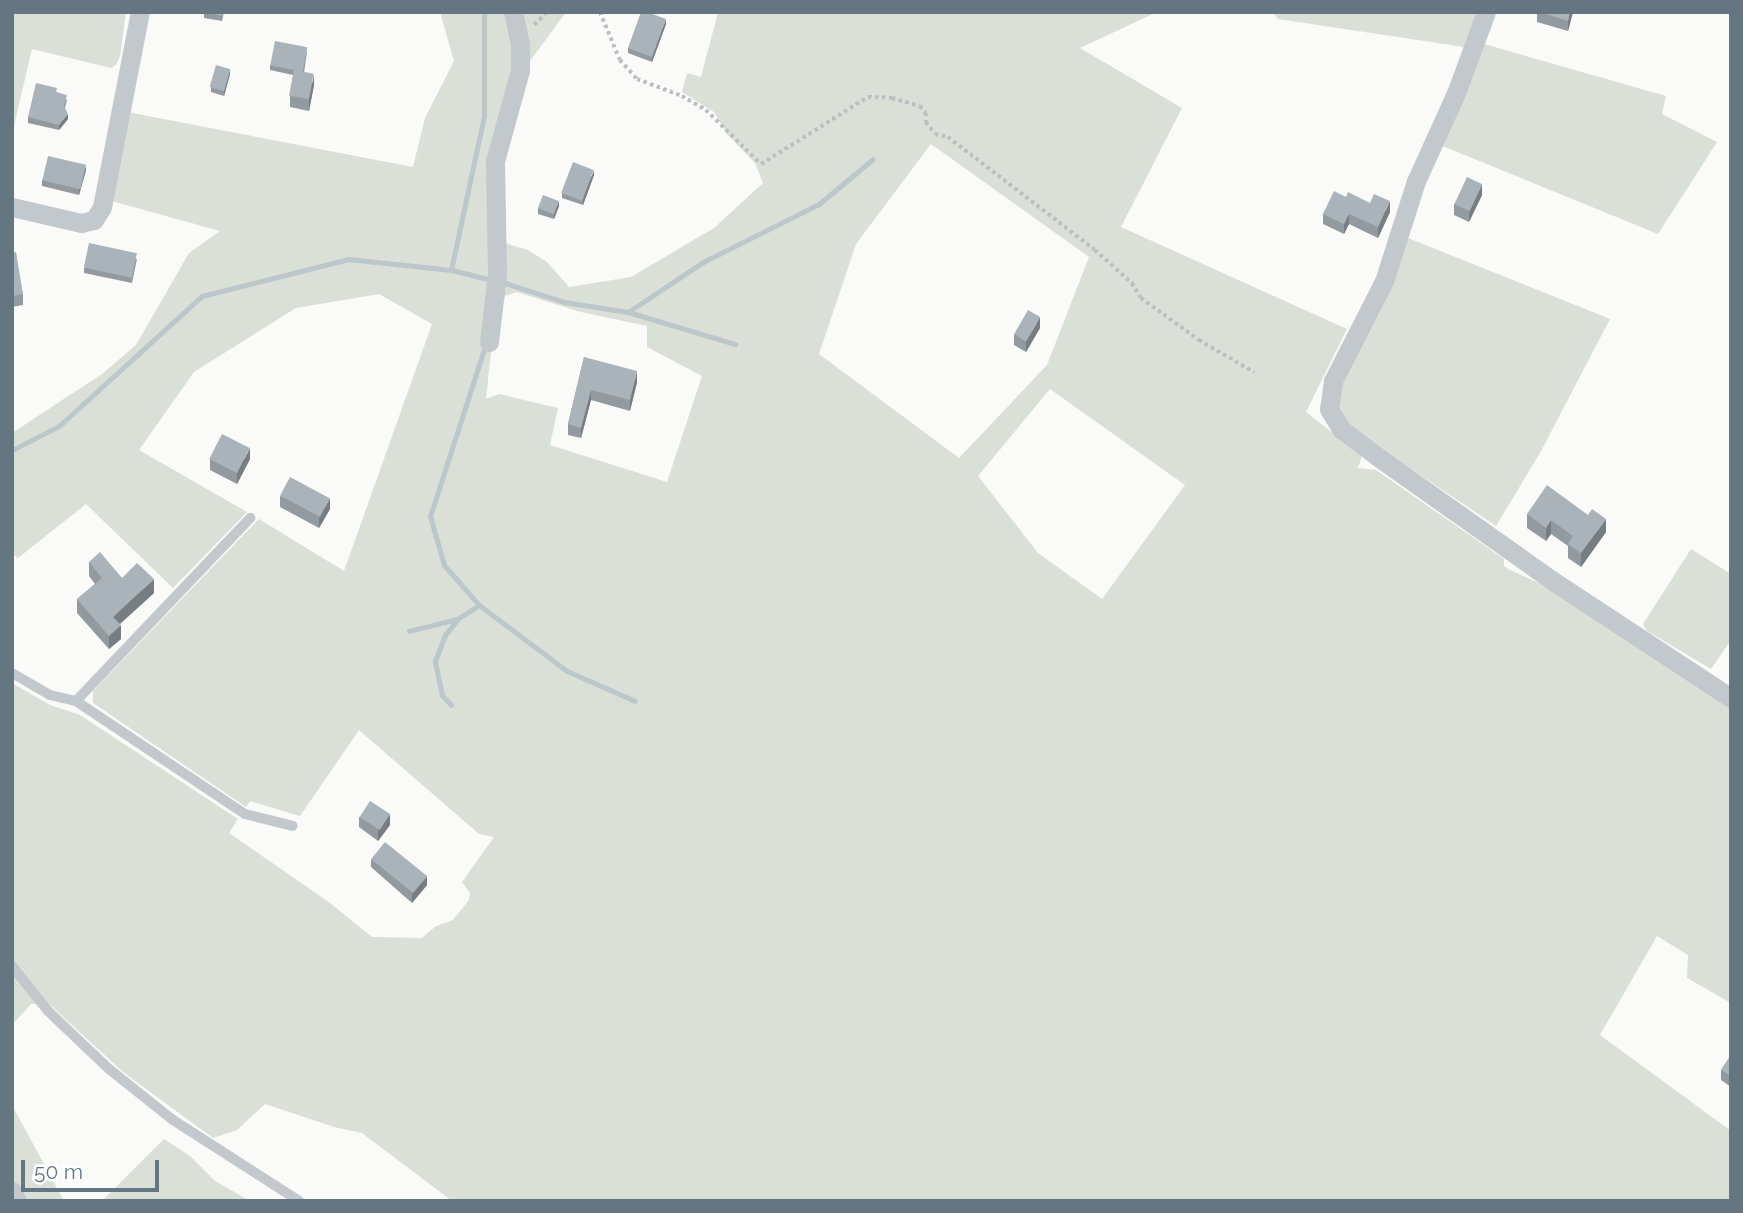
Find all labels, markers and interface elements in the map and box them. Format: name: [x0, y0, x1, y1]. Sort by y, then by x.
scale bar: [24, 1146, 163, 1190]
text: 50 m: [34, 1159, 83, 1184]

